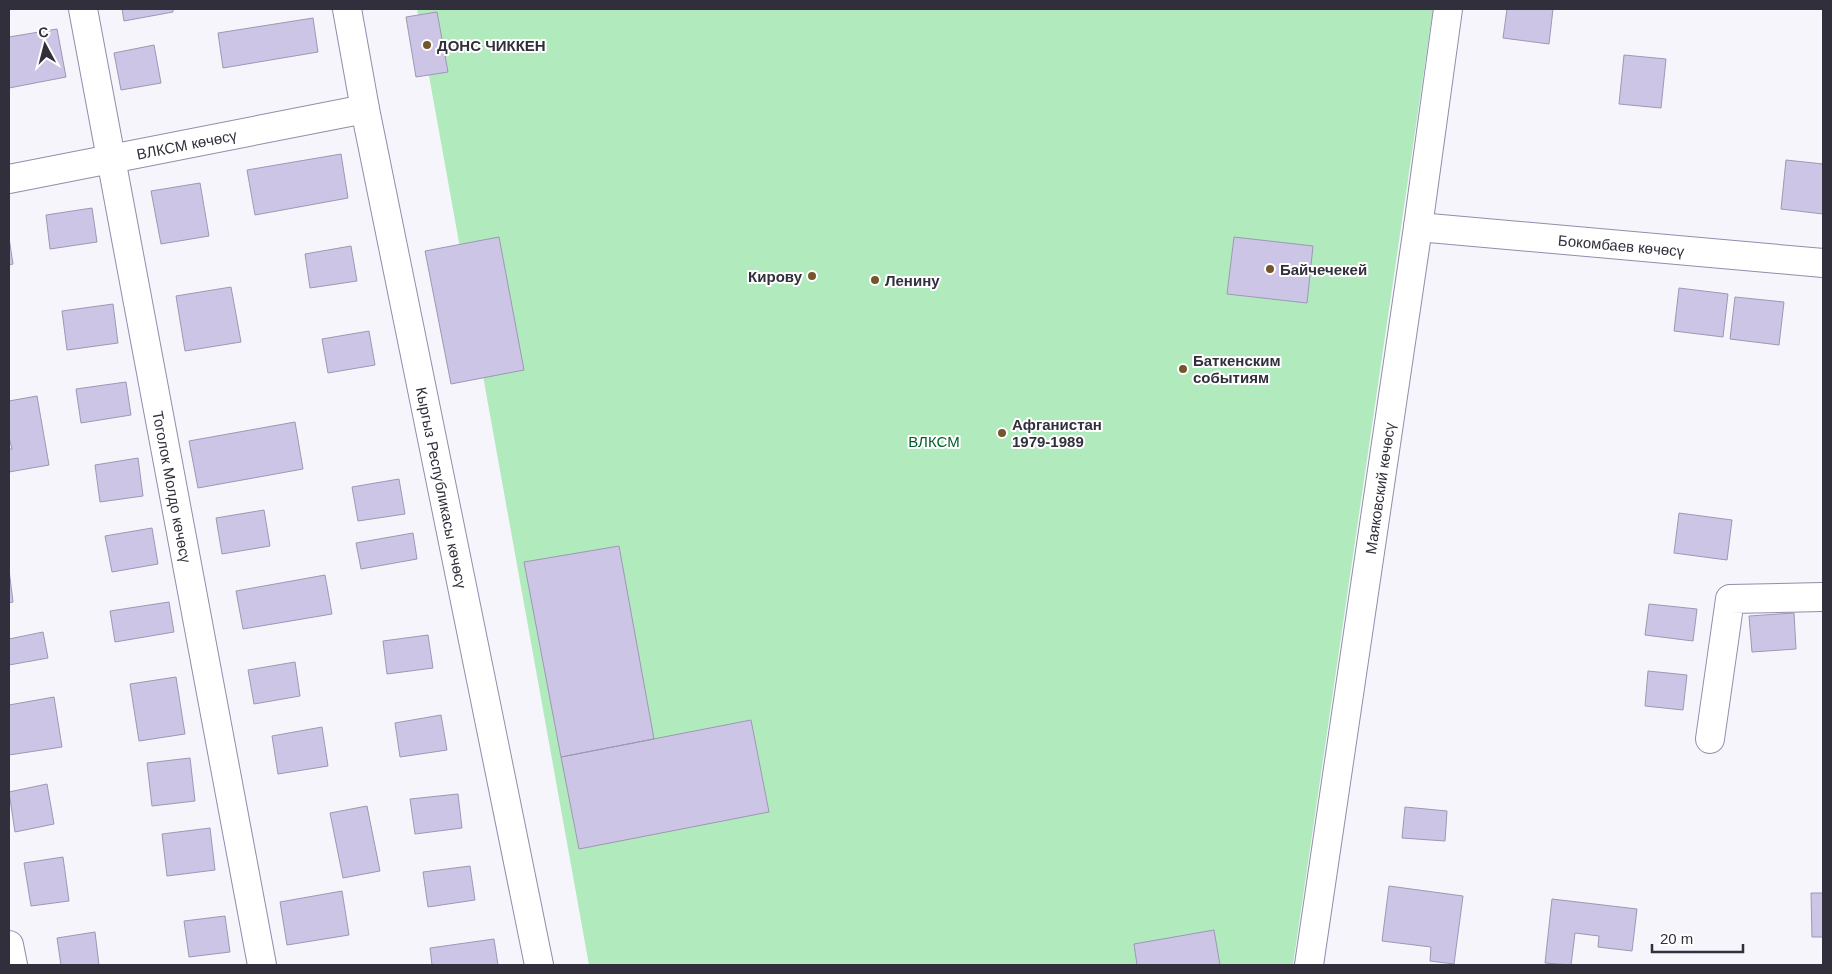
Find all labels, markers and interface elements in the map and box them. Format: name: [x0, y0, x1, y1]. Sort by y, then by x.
north arrow: [20, 20, 70, 70]
text: С: [37, 24, 49, 41]
place label: ДОНС ЧИККЕН: [437, 37, 546, 54]
marker: ДОНС ЧИККЕН: [421, 39, 433, 51]
street label: ВЛКСМ көчөсү: [135, 126, 239, 162]
street label: Бокомбаев көчөсү: [1557, 231, 1685, 259]
place label: Байчечекей: [1280, 261, 1367, 278]
marker: Байчечекей: [1264, 263, 1276, 275]
place label: Кирову: [748, 268, 803, 285]
marker: Кирову: [806, 270, 818, 282]
place label: Ленину: [885, 272, 940, 289]
marker: Ленину: [869, 274, 881, 286]
place label: Баткенским событиям: [1193, 352, 1281, 386]
marker: Баткенским событиям: [1177, 363, 1189, 375]
street label: Кыргыз Республикасы көчөсү: [413, 385, 471, 590]
street label: Тоголок Молдо көчөсү: [150, 409, 195, 565]
place label: Афганистан 1979-1989: [1012, 416, 1102, 450]
street label: Маяковский көчөсү: [1361, 421, 1398, 555]
marker: Афганистан 1979-1989: [996, 427, 1008, 439]
park label: ВЛКСМ: [908, 433, 960, 450]
scale bar: [1652, 922, 1743, 954]
text: 20 m: [1660, 930, 1693, 947]

